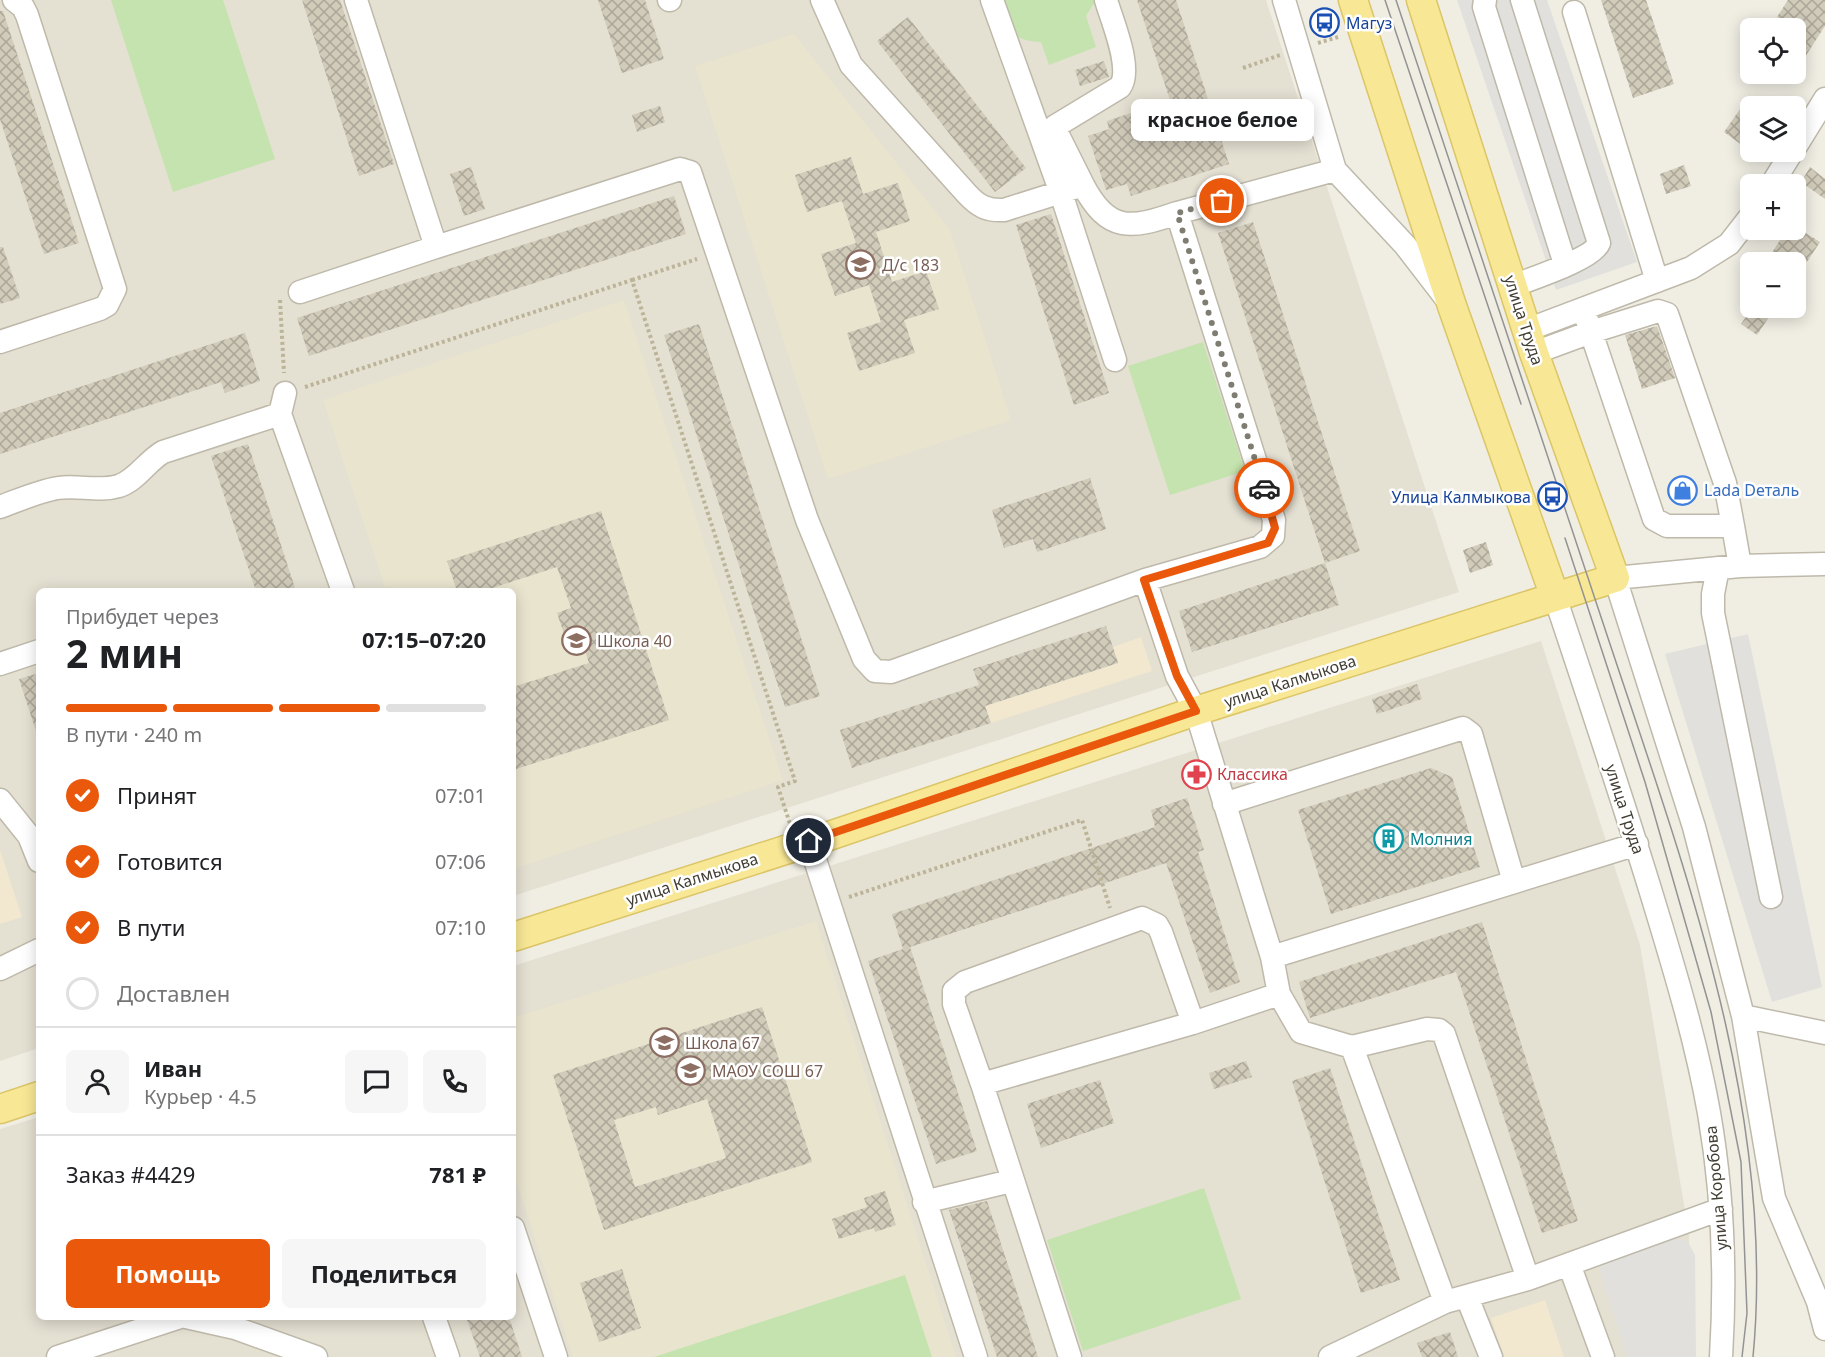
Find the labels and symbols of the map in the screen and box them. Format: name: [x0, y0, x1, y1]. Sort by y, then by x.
bus stop icon: Магуз: [1309, 7, 1341, 39]
place label: Магуз: [1346, 12, 1393, 34]
callout: красное белое: [1130, 99, 1314, 141]
pin: [1196, 175, 1247, 226]
school or university icon: Д/с 183: [845, 249, 877, 281]
place label: Д/с 183: [882, 254, 939, 276]
street label: улица Труда: [1499, 272, 1549, 368]
courier: [1234, 458, 1294, 518]
shop icon: Lada Dеталь: [1667, 474, 1699, 506]
place label: Lada Dеталь: [1704, 479, 1799, 501]
bus stop icon: Улица Калмыкова: [1536, 481, 1568, 513]
place label: Улица Калмыкова: [1392, 486, 1531, 508]
school or university icon: Школа 40: [560, 625, 592, 657]
place label: Школа 40: [597, 630, 672, 652]
street label: улица Калмыкова: [1221, 649, 1359, 713]
pharmacy icon: Классика: [1180, 758, 1212, 790]
street label: улица Труда: [1600, 761, 1650, 857]
place label: Классика: [1217, 763, 1288, 785]
pin: [783, 815, 834, 866]
building icon: Молния: [1373, 823, 1405, 855]
place label: Молния: [1410, 828, 1472, 850]
street label: улица Калмыкова: [623, 847, 761, 911]
school or university icon: Школа 67: [648, 1027, 680, 1059]
place label: Школа 67: [685, 1032, 760, 1054]
school or university icon: МАОУ СОШ 67: [675, 1055, 707, 1087]
place label: МАОУ СОШ 67: [712, 1060, 823, 1082]
street label: улица Коробова: [1700, 1125, 1732, 1251]

